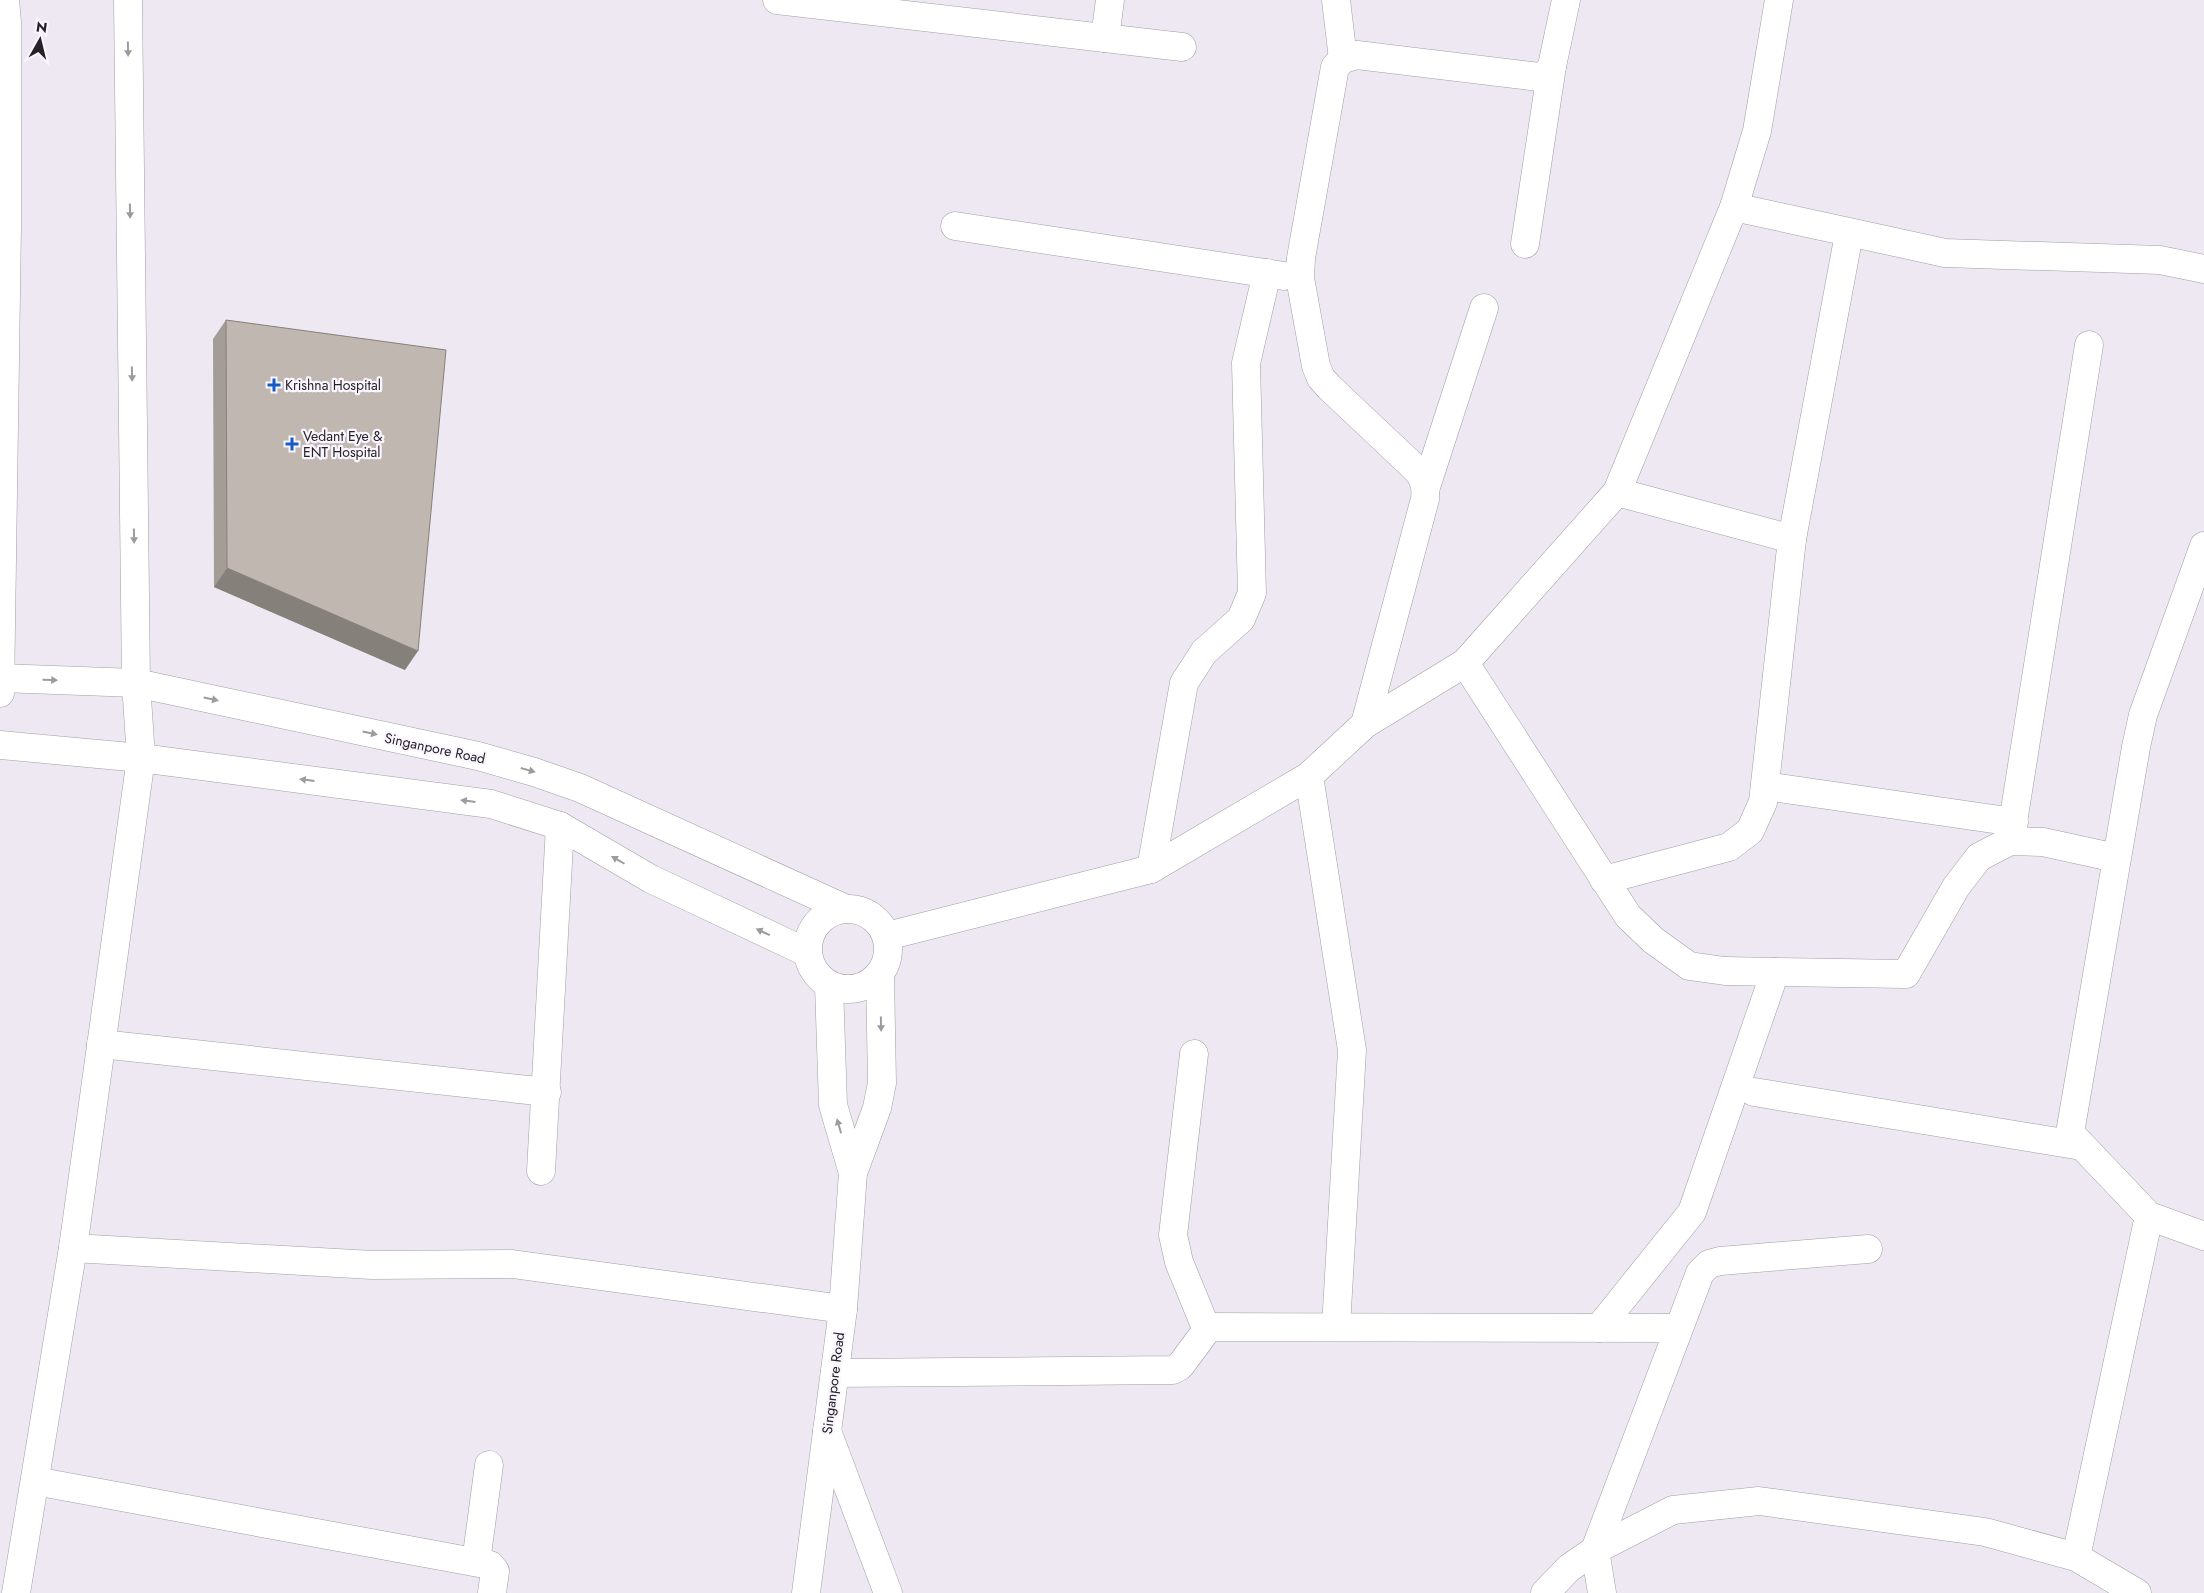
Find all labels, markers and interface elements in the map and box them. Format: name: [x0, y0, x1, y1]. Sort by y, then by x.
north arrow: [15, 15, 65, 65]
text: N: [35, 16, 49, 38]
one-way arrow: [124, 41, 132, 57]
one-way arrow: [126, 203, 134, 219]
one-way arrow: [128, 366, 136, 382]
place label: Krishna Hospital: [285, 375, 381, 395]
marker: Krishna Hospital: [267, 378, 281, 392]
place label: Vedant Eye & ENT Hospital: [303, 426, 383, 462]
marker: Vedant Eye & ENT Hospital: [285, 437, 299, 451]
one-way arrow: [130, 528, 138, 544]
one-way arrow: [42, 676, 58, 684]
one-way arrow: [203, 695, 218, 703]
street label: Singanpore Road: [383, 728, 487, 768]
one-way arrow: [362, 729, 377, 737]
one-way arrow: [520, 766, 536, 774]
one-way arrow: [299, 776, 315, 784]
one-way arrow: [460, 797, 476, 805]
one-way arrow: [611, 855, 625, 864]
one-way arrow: [756, 928, 771, 936]
one-way arrow: [877, 1016, 885, 1032]
one-way arrow: [835, 1119, 843, 1134]
street label: Singanpore Road: [817, 1331, 849, 1435]

